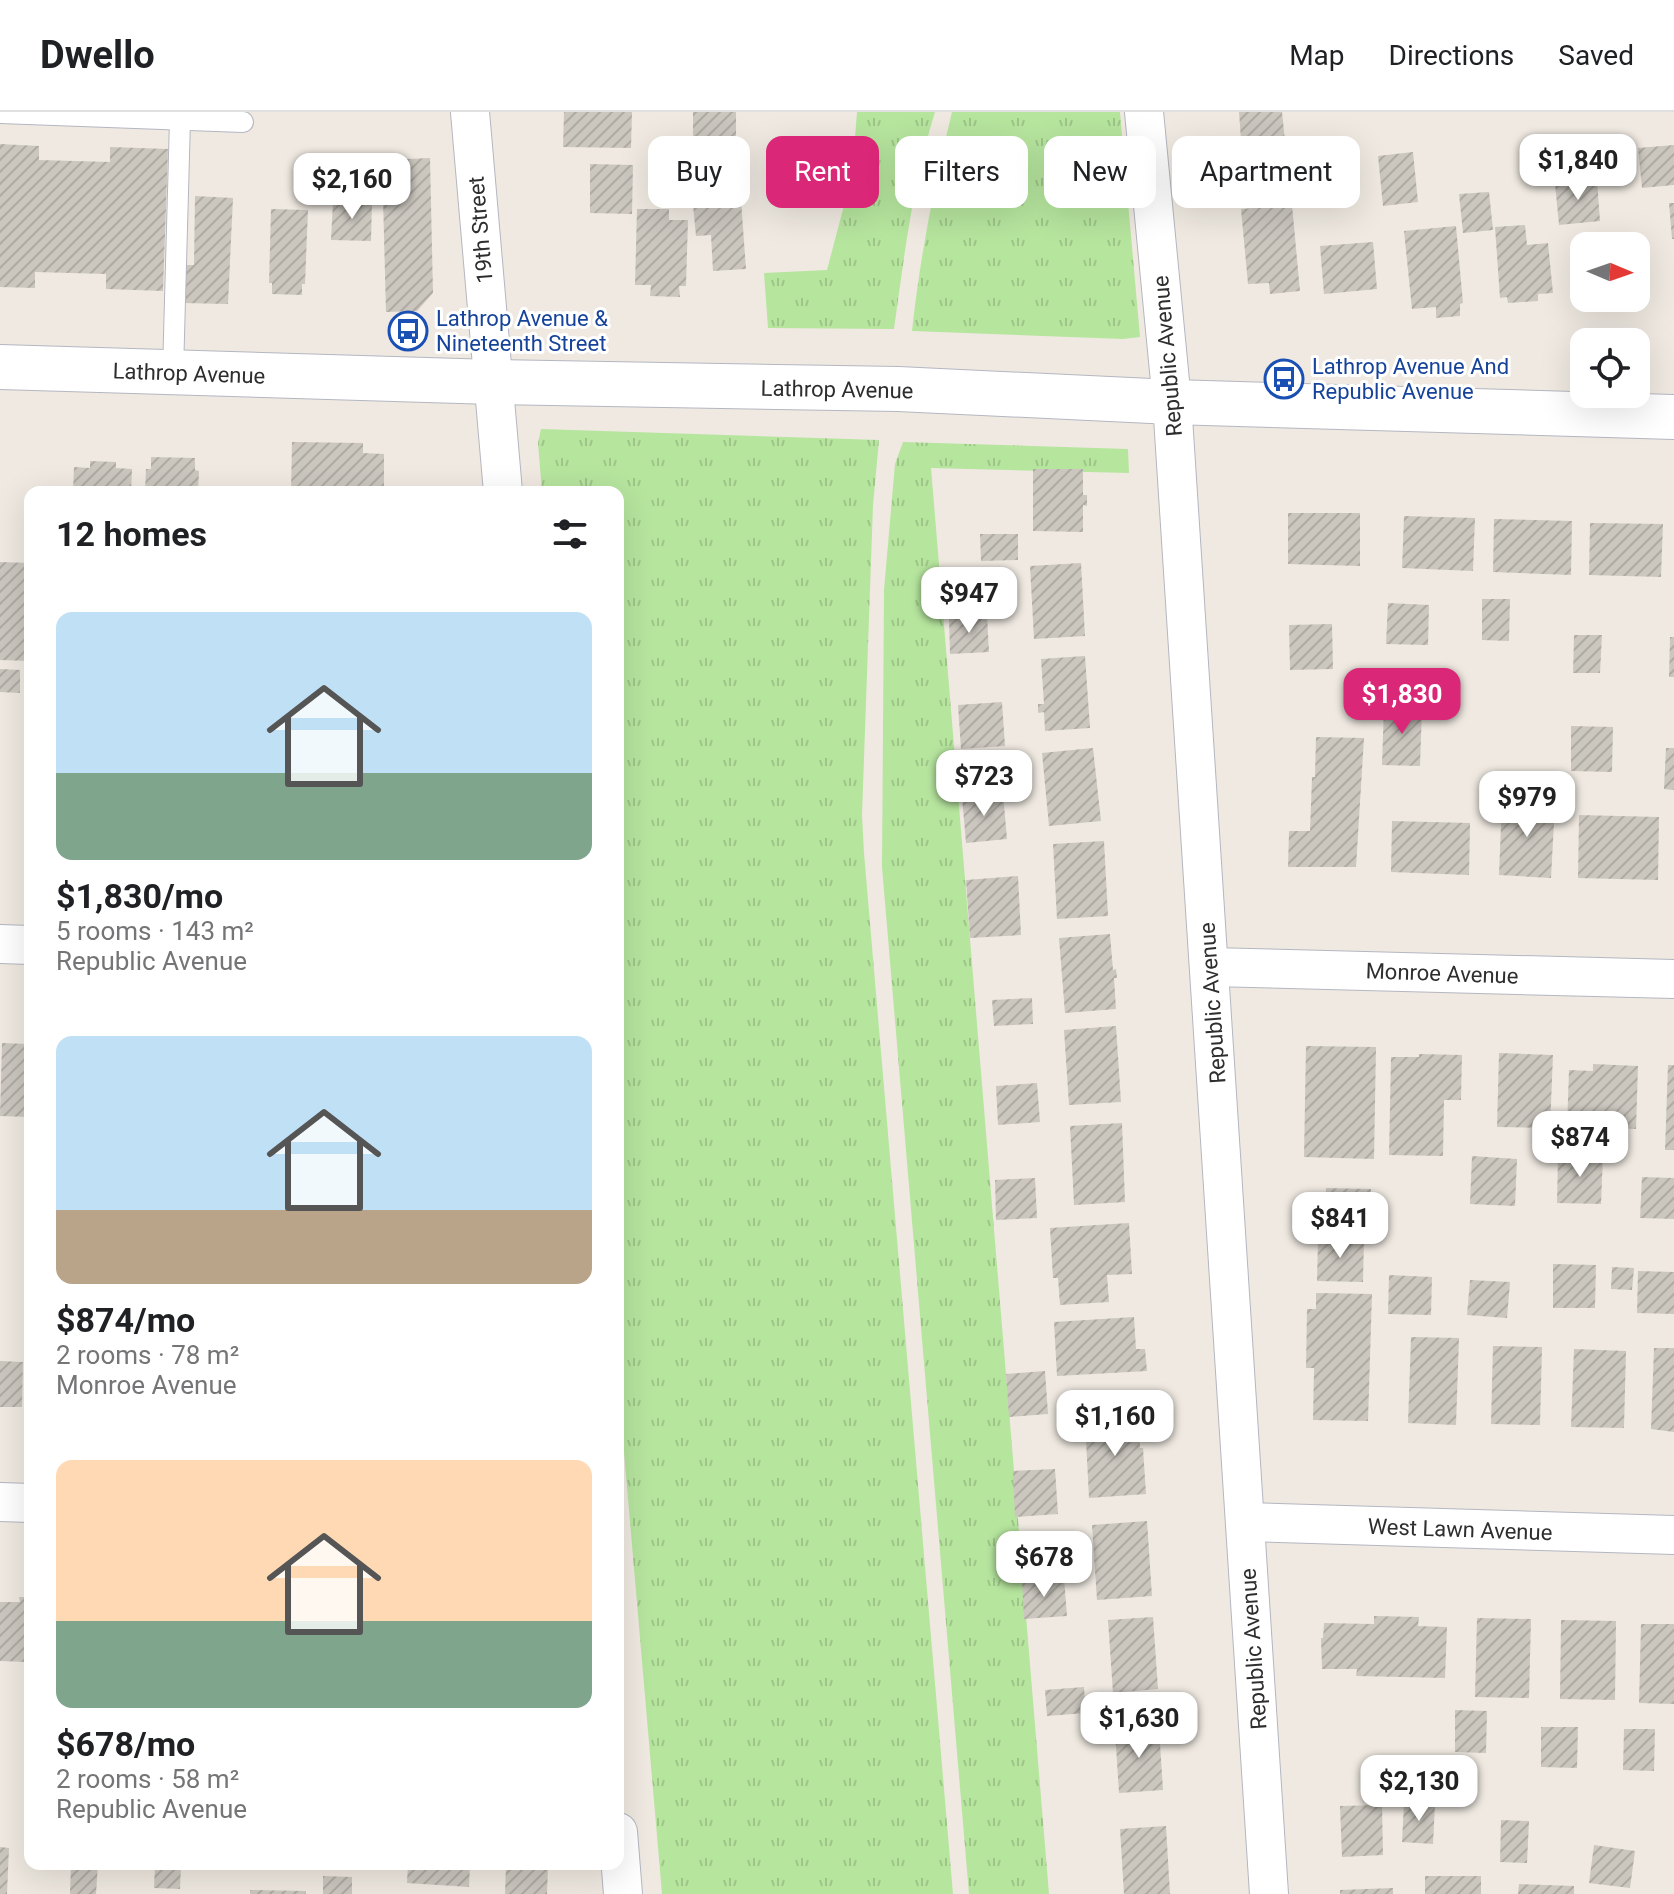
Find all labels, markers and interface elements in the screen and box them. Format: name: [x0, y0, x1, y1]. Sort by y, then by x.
text: Dwello: [40, 33, 155, 77]
text: Map: [1289, 39, 1345, 72]
text: Directions: [1389, 39, 1514, 72]
text: Saved: [1558, 39, 1634, 72]
pin: $1,840: [1513, 134, 1643, 202]
chip: Buy: [648, 136, 750, 208]
chip: Rent: [766, 136, 879, 208]
chip: Filters: [895, 136, 1028, 208]
chip: New: [1044, 136, 1156, 208]
chip: Apartment: [1172, 136, 1360, 208]
text: $1,840: [1538, 145, 1618, 175]
pin: $2,160: [287, 153, 417, 221]
text: $2,160: [312, 164, 392, 194]
street label: 19th Street: [463, 175, 498, 285]
north arrow: [1570, 232, 1650, 312]
map controls: [1570, 232, 1650, 408]
street label: Republic Avenue: [1148, 274, 1187, 438]
place label: Lathrop Avenue & Nineteenth Street: [436, 306, 608, 356]
bus stop icon: Lathrop Avenue & Nineteenth Street: [387, 310, 429, 352]
button: locate: [1570, 328, 1650, 408]
place label: Lathrop Avenue And Republic Avenue: [1312, 354, 1509, 404]
street label: Lathrop Avenue: [112, 358, 266, 389]
bus stop icon: Lathrop Avenue And Republic Avenue: [1263, 358, 1305, 400]
street label: Lathrop Avenue: [760, 376, 914, 403]
icon: filters: [548, 512, 592, 556]
text: 12 homes: [56, 514, 207, 554]
pin: $947: [922, 567, 1016, 635]
text: $947: [939, 578, 999, 608]
icon: home: [252, 664, 396, 808]
pin: $1,830: [1337, 668, 1467, 736]
text: $1,830: [1362, 679, 1442, 709]
pin: $723: [937, 750, 1031, 818]
text: $723: [954, 761, 1014, 791]
pin: $979: [1480, 771, 1574, 839]
text: $979: [1497, 782, 1557, 812]
text: $1,830/mo: [56, 876, 223, 916]
text: 5 rooms · 143 m²: [56, 916, 254, 946]
street label: Republic Avenue: [1194, 921, 1231, 1084]
text: Republic Avenue: [56, 946, 247, 976]
street label: Monroe Avenue: [1365, 958, 1519, 989]
icon: home: [252, 1088, 396, 1232]
pin: $874: [1533, 1111, 1627, 1179]
text: $874: [1550, 1122, 1610, 1152]
pin: $841: [1293, 1192, 1387, 1260]
text: $841: [1310, 1203, 1370, 1233]
text: $874/mo: [56, 1300, 195, 1340]
text: 2 rooms · 78 m²: [56, 1340, 239, 1370]
text: Monroe Avenue: [56, 1370, 237, 1400]
pin: $1,160: [1050, 1390, 1180, 1458]
text: $1,160: [1075, 1401, 1155, 1431]
icon: home: [252, 1512, 396, 1656]
street label: West Lawn Avenue: [1367, 1514, 1553, 1545]
pin: $678: [997, 1531, 1091, 1599]
text: $678: [1014, 1542, 1074, 1572]
street label: Republic Avenue: [1235, 1567, 1272, 1730]
pin: $1,630: [1074, 1692, 1204, 1760]
text: $1,630: [1099, 1703, 1179, 1733]
text: $678/mo: [56, 1724, 195, 1764]
pin: $2,130: [1354, 1755, 1484, 1823]
text: 2 rooms · 58 m²: [56, 1764, 239, 1794]
text: $2,130: [1379, 1766, 1459, 1796]
text: Republic Avenue: [56, 1794, 247, 1824]

